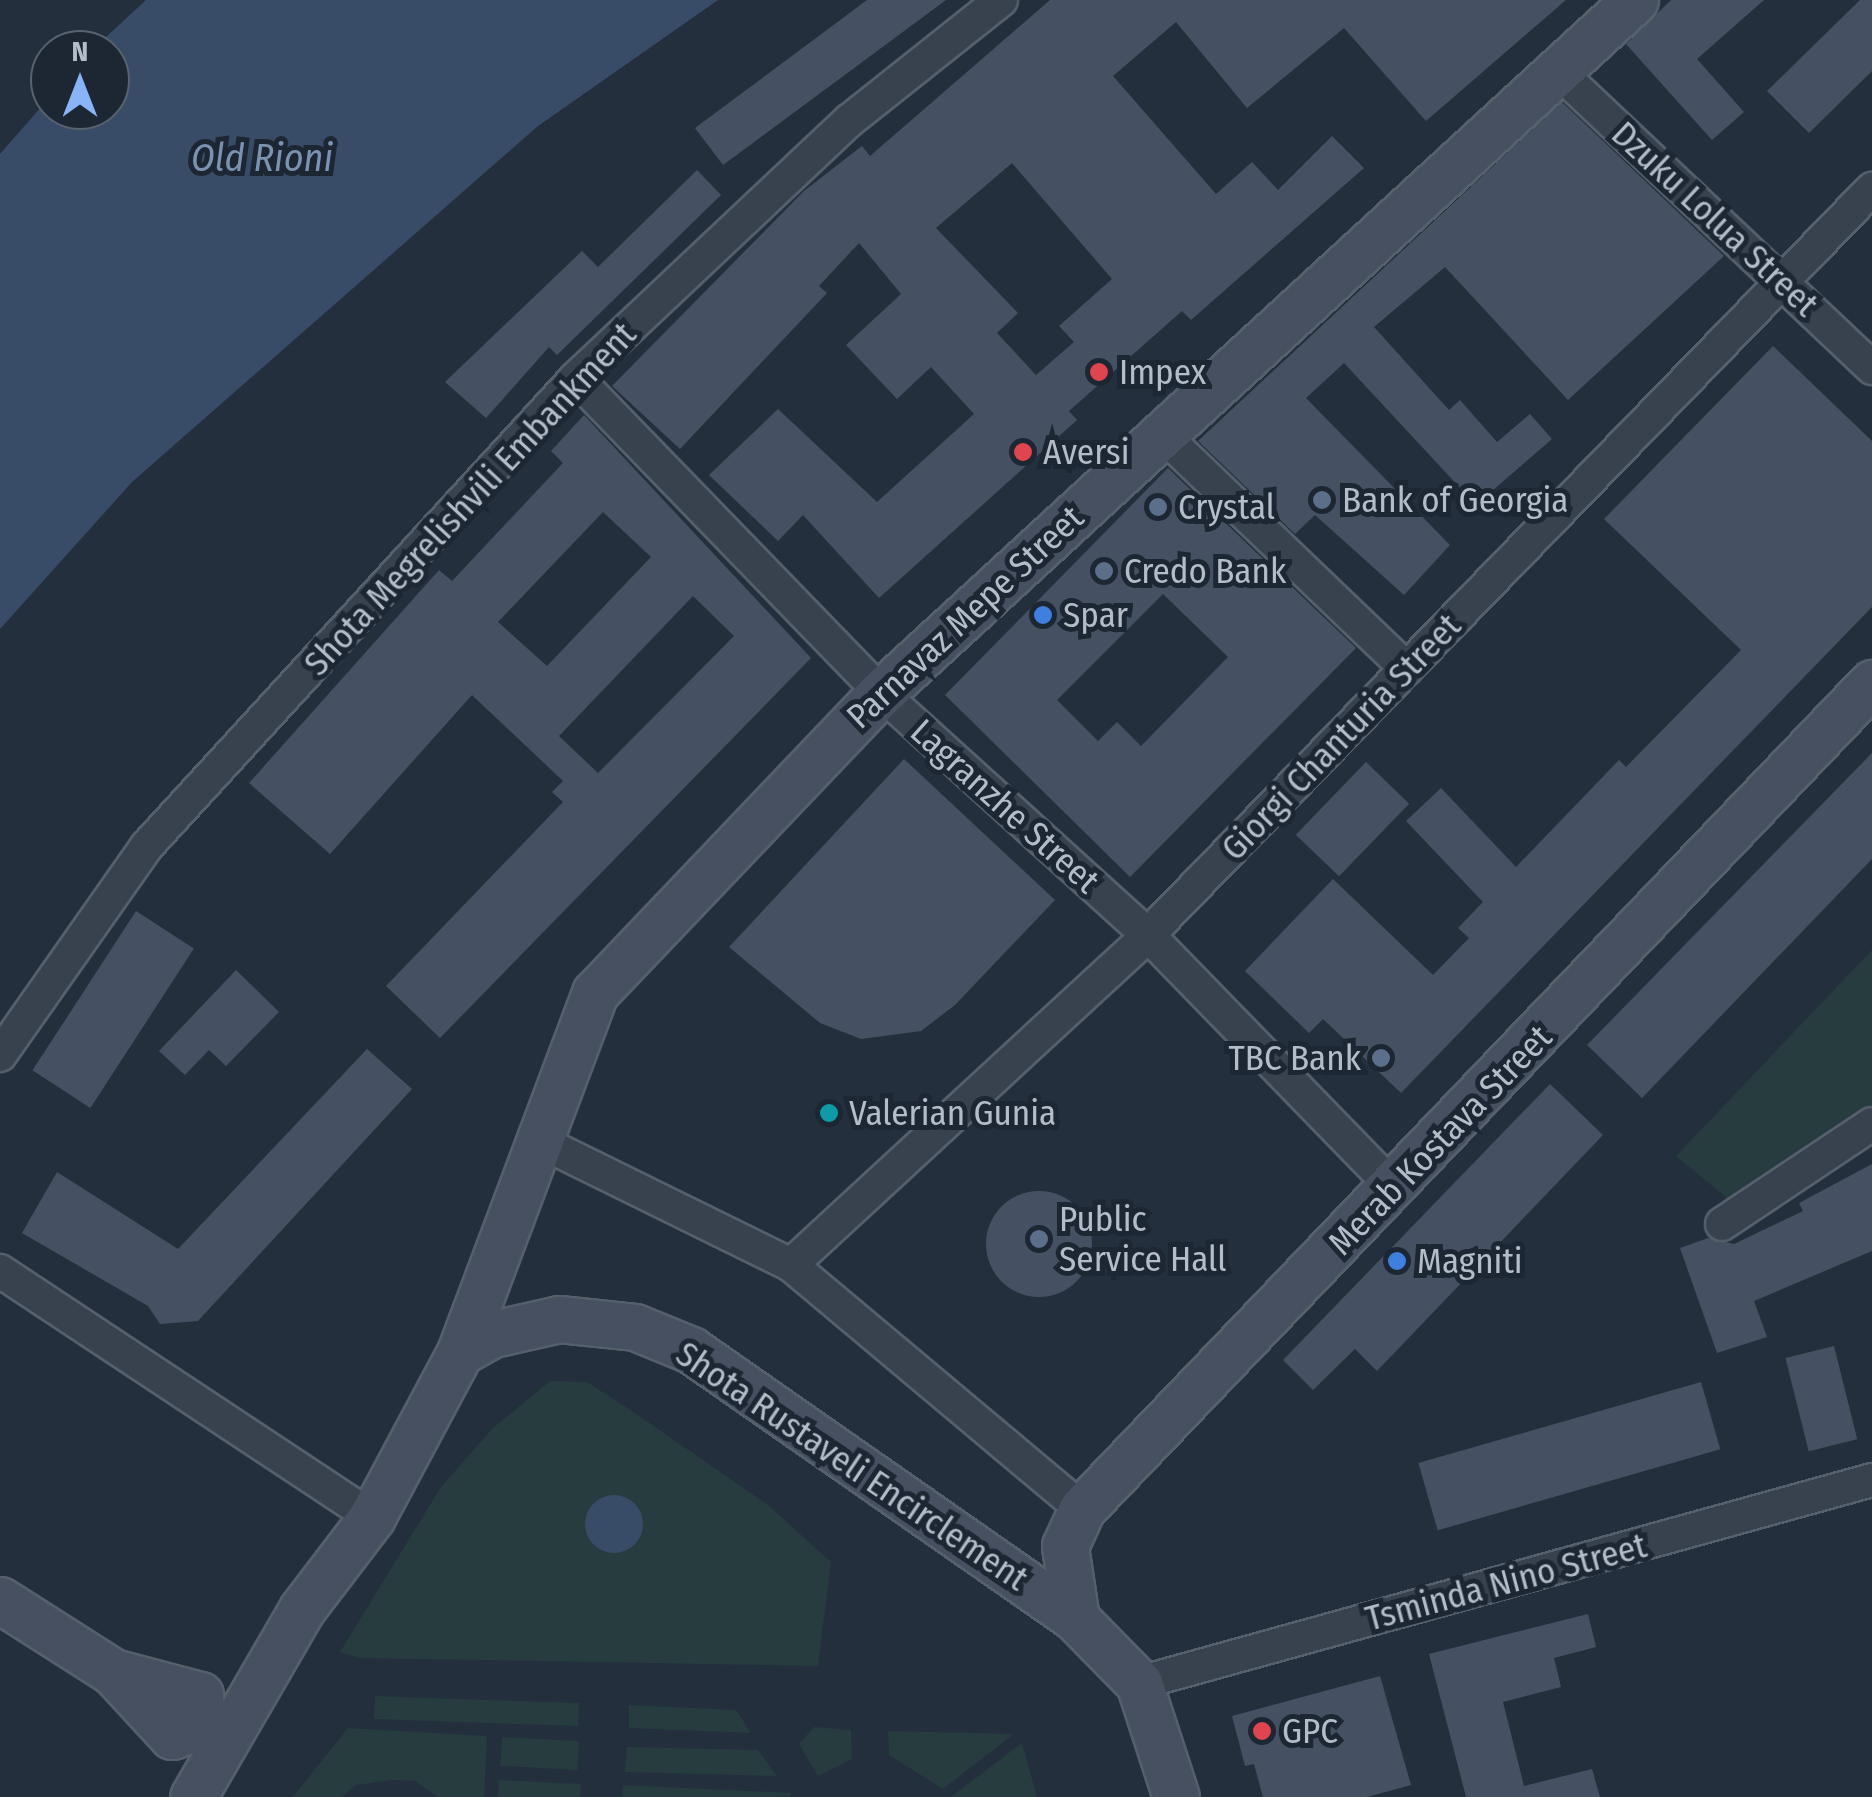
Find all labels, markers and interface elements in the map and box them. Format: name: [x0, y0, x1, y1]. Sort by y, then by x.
north arrow: [30, 30, 130, 130]
text: N: [72, 35, 88, 68]
street label: Dzuku Lolua Street: [1603, 113, 1827, 325]
water label: Old Rioni: [191, 136, 333, 182]
street label: Shota Megrelishvili Embankment: [295, 314, 645, 684]
place label: Impex: [1119, 351, 1206, 393]
marker: Impex: [1088, 361, 1110, 383]
place label: Aversi: [1043, 431, 1130, 473]
marker: Aversi: [1012, 441, 1034, 463]
place label: Bank of Georgia: [1342, 479, 1569, 521]
place label: Crystal: [1178, 486, 1275, 528]
marker: Bank of Georgia: [1311, 489, 1333, 511]
marker: Crystal: [1147, 496, 1169, 518]
street label: Parnavaz Mepe Street: [838, 497, 1092, 737]
place label: Credo Bank: [1124, 550, 1286, 592]
marker: Credo Bank: [1093, 560, 1115, 582]
place label: Spar: [1063, 594, 1128, 636]
marker: Spar: [1032, 604, 1054, 626]
street label: Giorgi Chanturia Street: [1213, 605, 1469, 869]
street label: Lagranzhe Street: [902, 710, 1108, 902]
street label: Merab Kostava Street: [1320, 1016, 1560, 1264]
place label: TBC Bank: [1229, 1037, 1361, 1079]
marker: TBC Bank: [1370, 1047, 1392, 1069]
place label: Valerian Gunia: [849, 1092, 1056, 1134]
marker: Valerian Gunia: [818, 1102, 840, 1124]
place label: Public Service Hall: [1059, 1198, 1227, 1280]
marker: Public Service Hall: [1028, 1228, 1050, 1250]
place label: Magniti: [1417, 1240, 1523, 1282]
marker: Magniti: [1386, 1250, 1408, 1272]
street label: Shota Rustaveli Encirclement: [668, 1333, 1036, 1599]
street label: Tsminda Nino Street: [1361, 1524, 1651, 1640]
place label: GPC: [1282, 1710, 1338, 1752]
marker: GPC: [1251, 1720, 1273, 1742]

